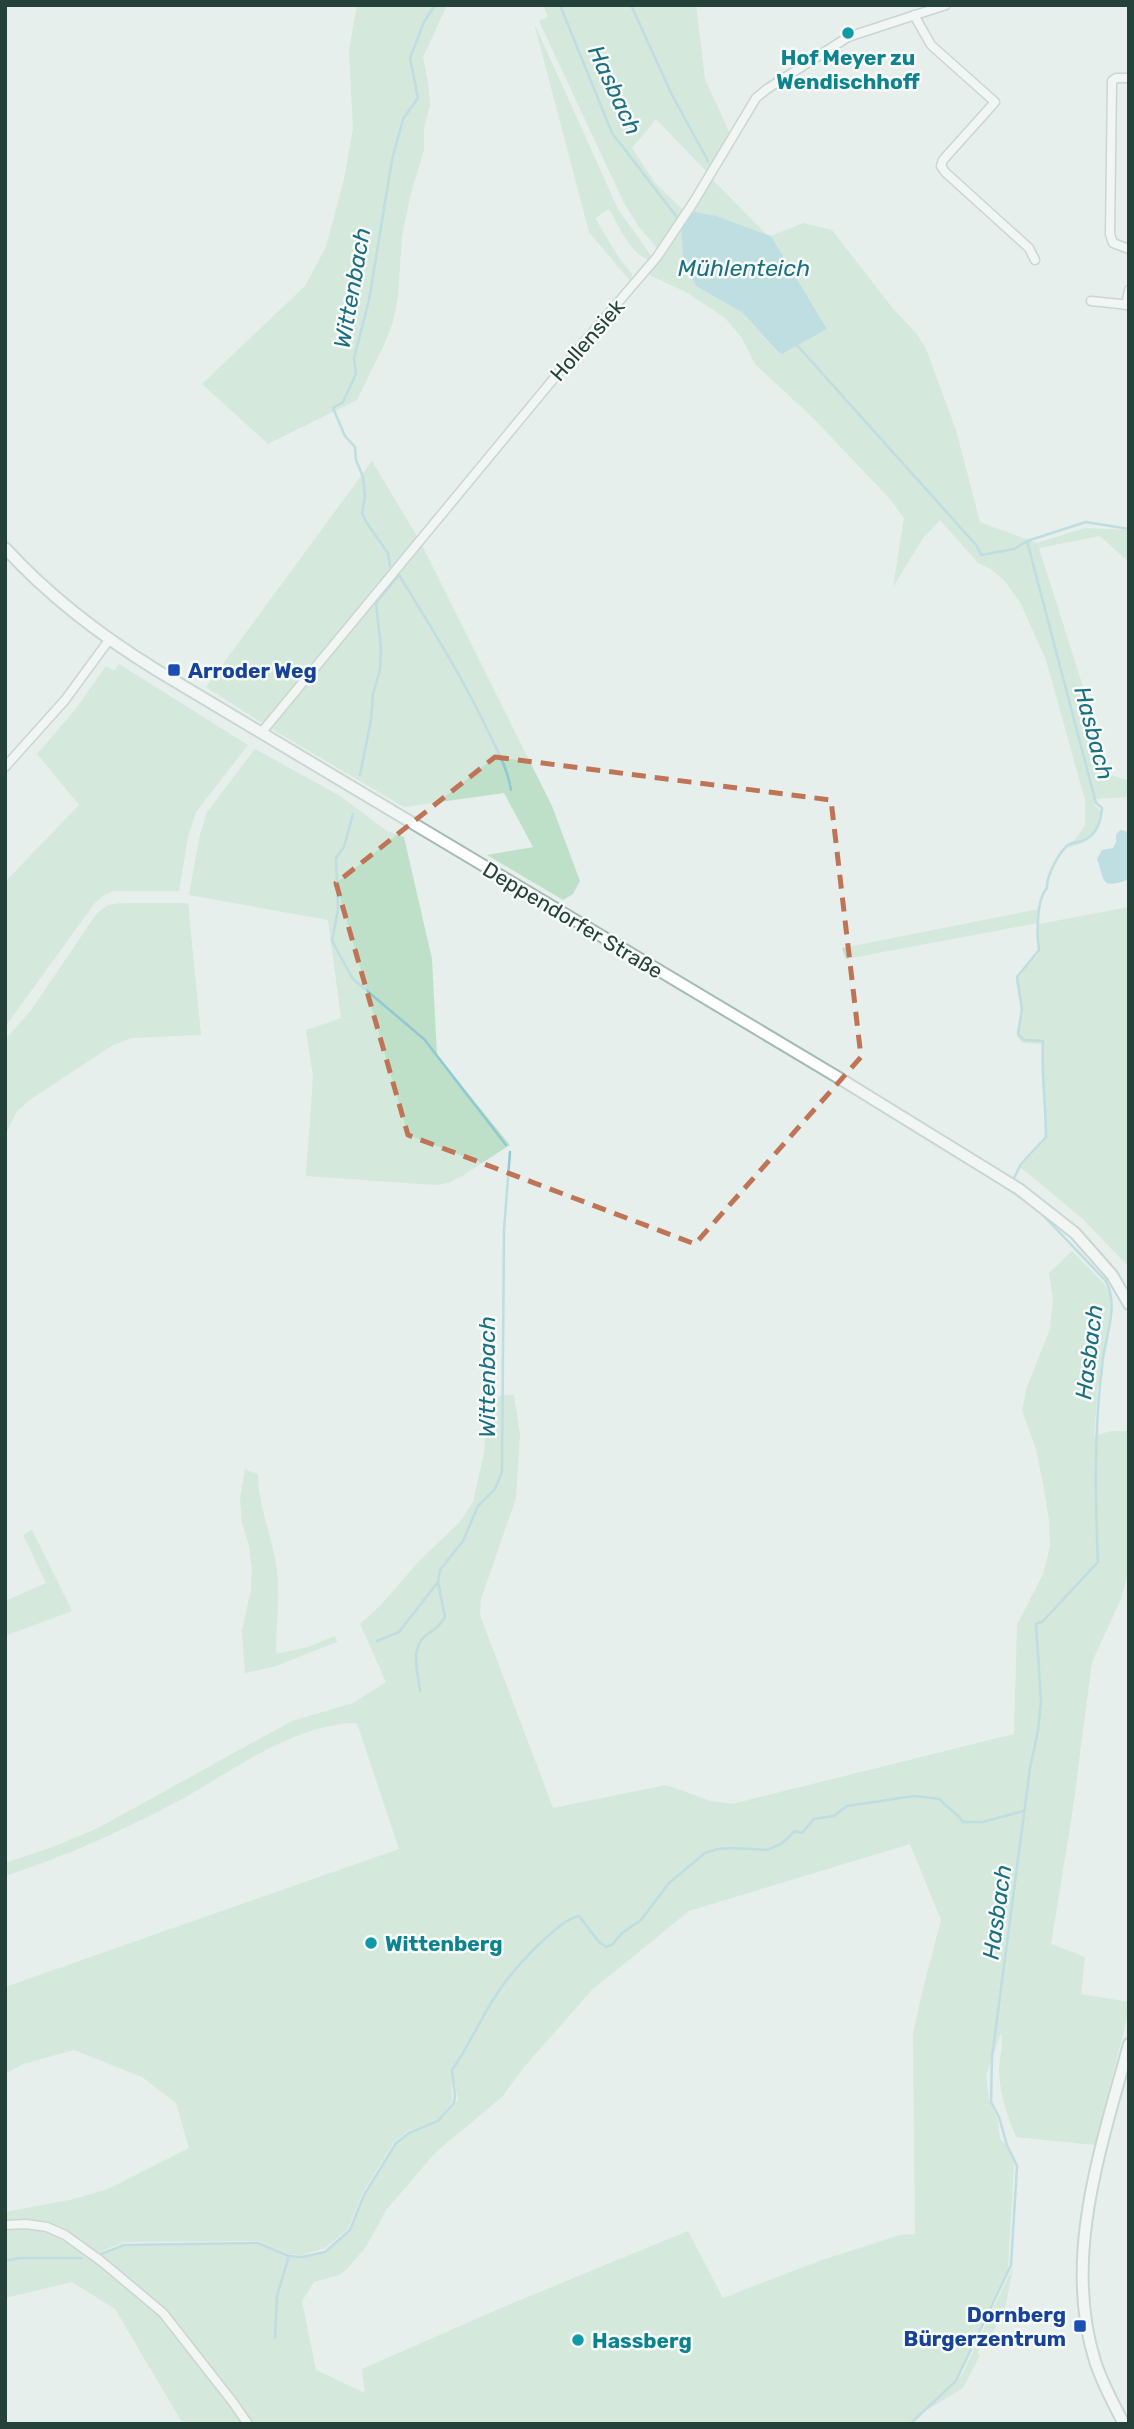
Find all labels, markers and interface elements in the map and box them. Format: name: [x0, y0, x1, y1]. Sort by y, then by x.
marker: Hof Meyer zu Wendischhoff: [840, 25, 856, 41]
water label: Hasbach: [582, 41, 648, 139]
place label: Hof Meyer zu Wendischhoff: [776, 45, 920, 94]
water label: Wittenbach: [328, 225, 376, 351]
water label: Mühlenteich: [678, 254, 810, 282]
street label: Hollensiek: [545, 294, 629, 386]
place label: Arroder Weg: [188, 658, 317, 683]
marker: Arroder Weg: [166, 662, 182, 678]
water label: Hasbach: [1068, 683, 1120, 783]
street label: Deppendorfer Straße: [479, 856, 667, 984]
water label: Hasbach: [1069, 1303, 1109, 1401]
water label: Wittenbach: [473, 1316, 501, 1438]
water label: Hasbach: [976, 1863, 1018, 1961]
place label: Wittenberg: [385, 1931, 503, 1956]
marker: Wittenberg: [363, 1935, 379, 1951]
place label: Dornberg Bürgerzentrum: [904, 2302, 1066, 2351]
marker: Dornberg Bürgerzentrum: [1072, 2318, 1088, 2334]
place label: Hassberg: [592, 2328, 692, 2353]
marker: Hassberg: [570, 2332, 586, 2348]

